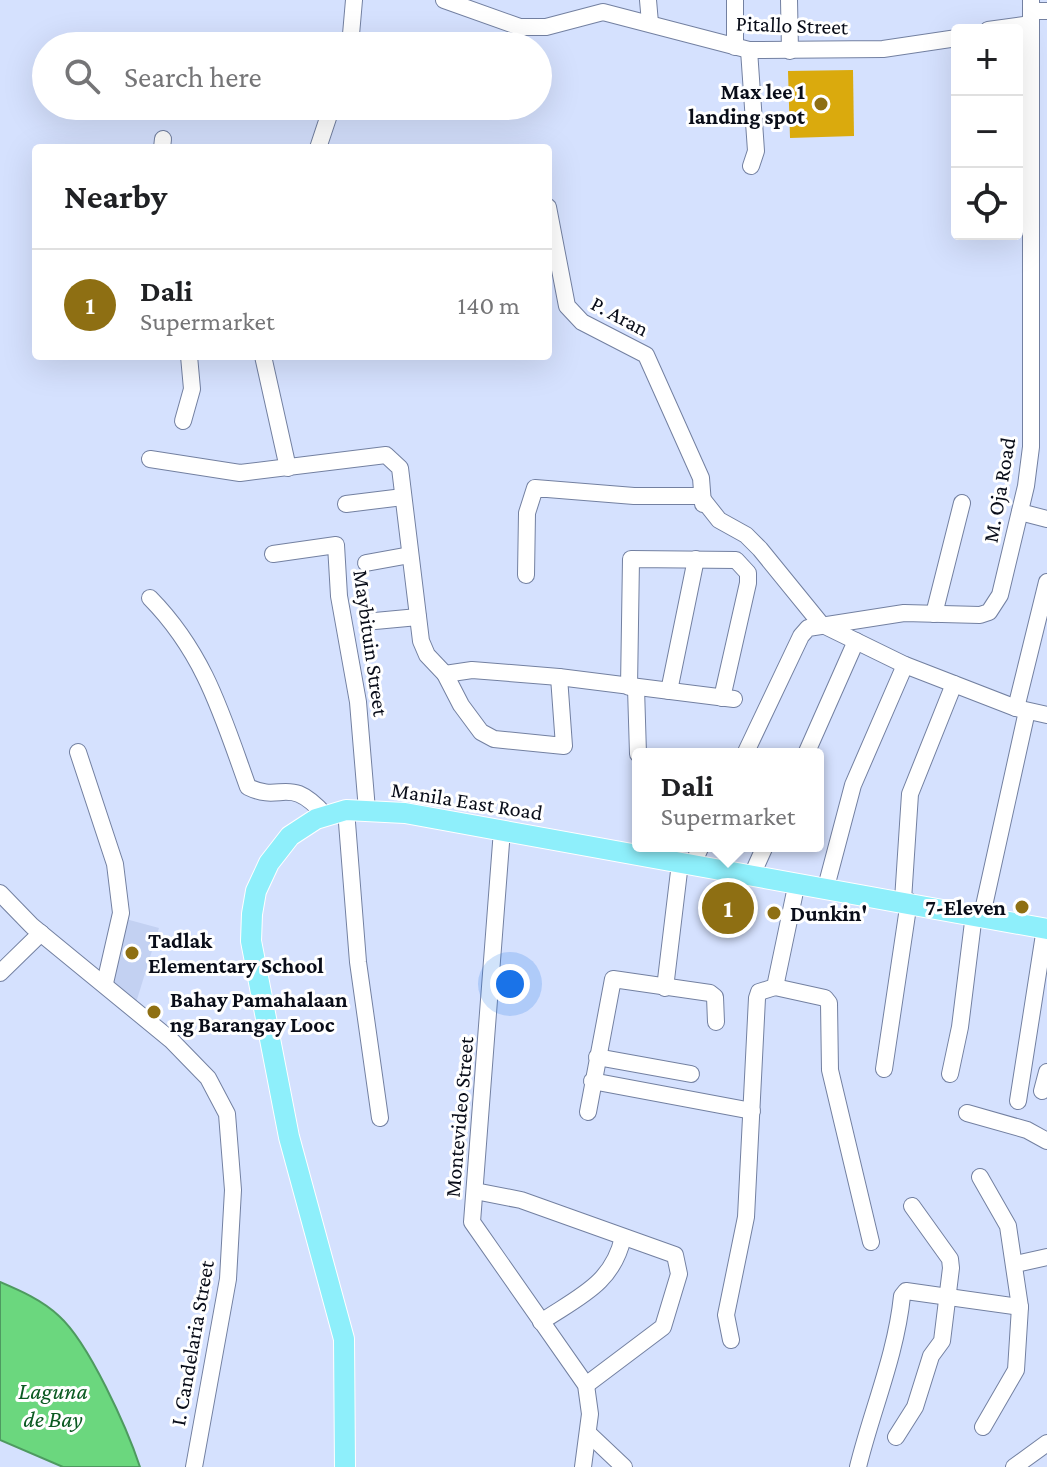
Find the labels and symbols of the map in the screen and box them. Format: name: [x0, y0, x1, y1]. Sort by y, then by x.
street label: Pitallo Street: [735, 11, 849, 39]
place label: Max lee 1 landing spot: [688, 79, 806, 129]
marker: Max lee 1 landing spot: [812, 95, 830, 113]
street label: P. Aran: [587, 291, 653, 342]
street label: M. Oja Road: [977, 435, 1021, 545]
street label: Maybituin Street: [348, 568, 394, 719]
street label: Manila East Road: [390, 777, 545, 825]
pin: 1: [702, 878, 754, 938]
place label: 7-Eleven: [925, 895, 1006, 920]
marker: 7-Eleven: [1013, 898, 1031, 916]
place label: Dunkin': [790, 901, 867, 926]
marker: Dunkin': [765, 904, 783, 922]
place label: Tadlak Elementary School: [148, 928, 324, 978]
marker: Tadlak Elementary School: [123, 944, 141, 962]
your location: [490, 964, 530, 1004]
place label: Bahay Pamahalaan ng Barangay Looc: [170, 987, 348, 1037]
marker: Bahay Pamahalaan ng Barangay Looc: [145, 1003, 163, 1021]
street label: Montevideo Street: [440, 1035, 479, 1199]
street label: I. Candelaria Street: [165, 1258, 219, 1428]
water label: Laguna de Bay: [18, 1377, 88, 1432]

